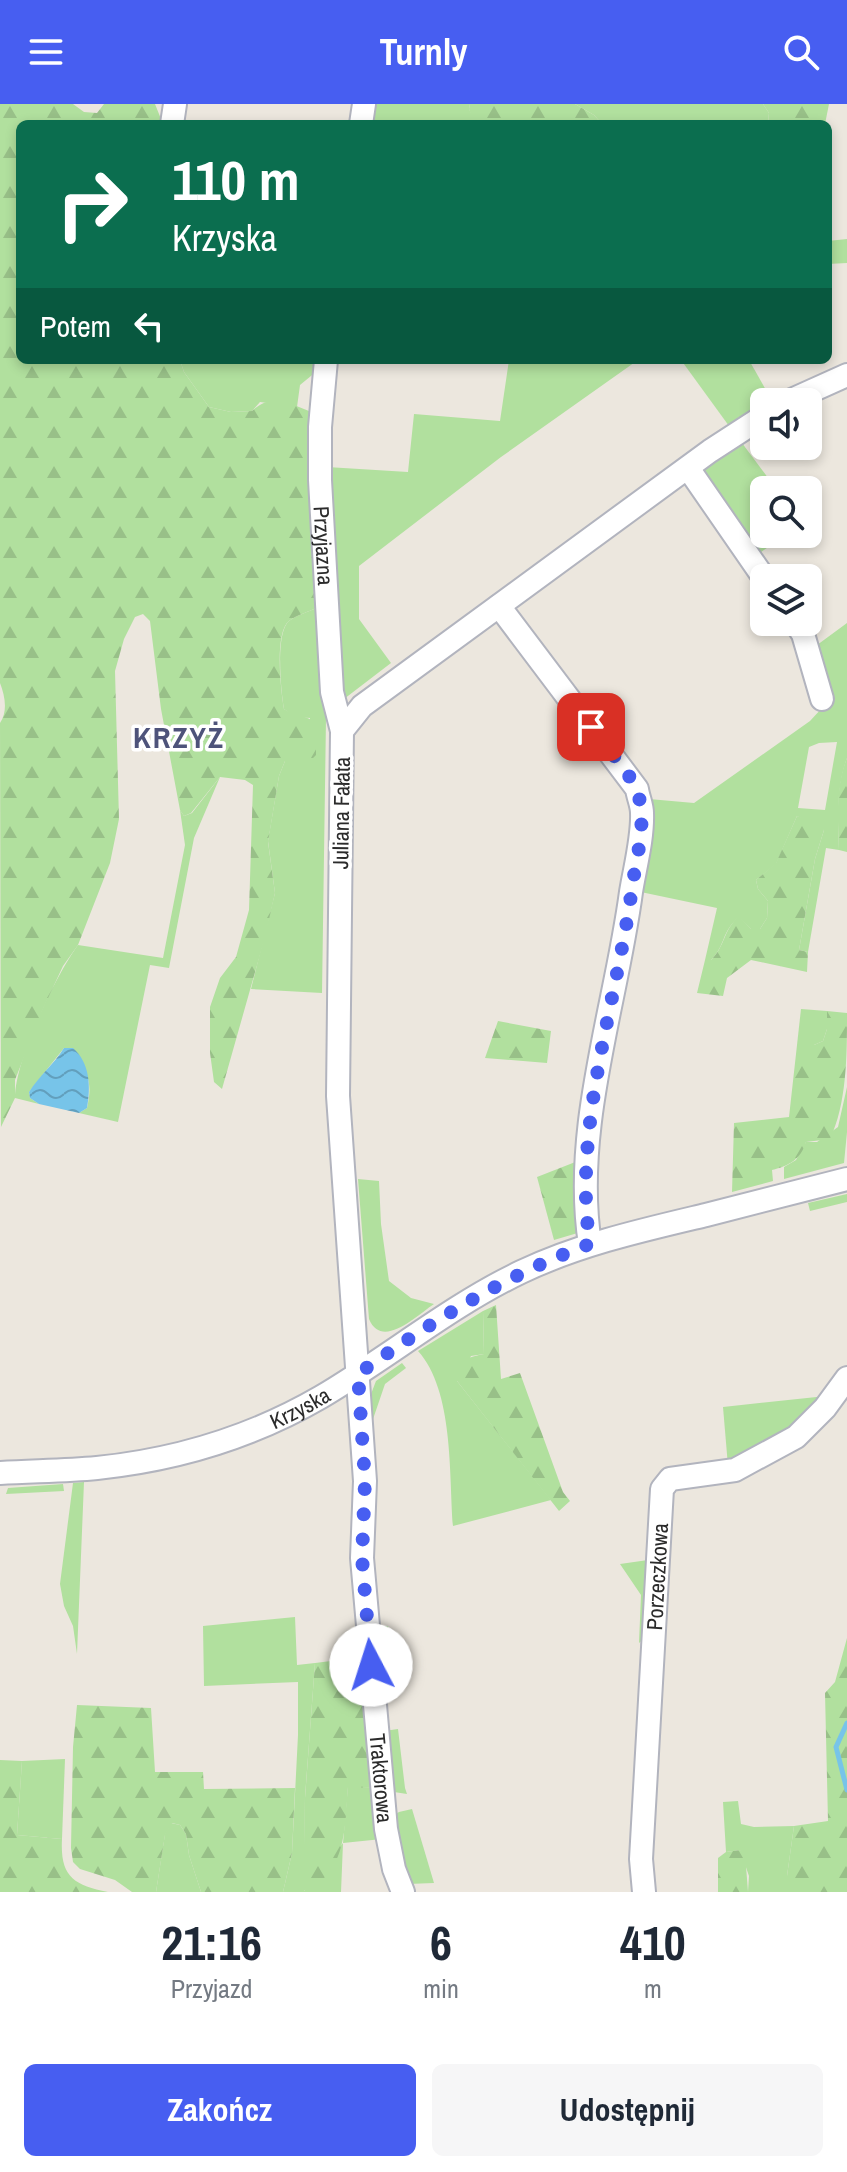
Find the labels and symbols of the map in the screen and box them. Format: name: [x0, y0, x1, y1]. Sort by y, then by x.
street label: Przyjazna: [306, 505, 341, 586]
pin: [557, 693, 625, 761]
district label: KRZYŻ: [133, 717, 225, 757]
street label: Juliana Fałata: [325, 757, 357, 869]
street label: Krzyska: [265, 1380, 336, 1436]
street label: Porzeczkowa: [639, 1522, 675, 1631]
position arrow: [329, 1623, 413, 1707]
street label: Traktorowa: [363, 1732, 400, 1824]

